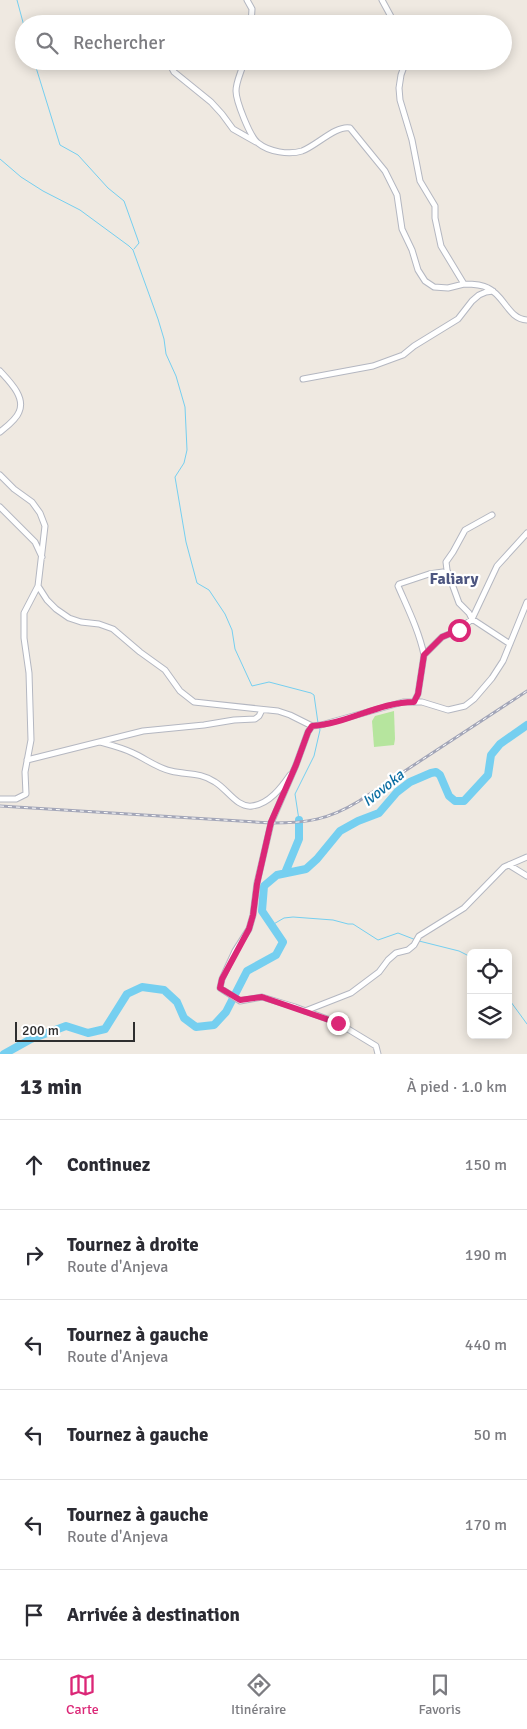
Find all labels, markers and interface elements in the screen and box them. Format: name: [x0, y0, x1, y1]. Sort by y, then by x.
search box: [15, 15, 512, 70]
icon: search: [33, 29, 61, 57]
text: Rechercher: [73, 31, 165, 55]
district label: Faliary: [430, 569, 478, 589]
route start: [448, 619, 471, 642]
water label: Ivovoka: [359, 766, 408, 810]
map controls: [467, 949, 512, 1039]
button: locate: [467, 949, 512, 994]
button: layers: [467, 994, 512, 1039]
route end: [327, 1012, 350, 1035]
scale bar: [15, 1019, 135, 1042]
text: 200 m: [22, 1022, 59, 1039]
text: 13 min: [20, 1074, 82, 1100]
text: À pied · 1.0 km: [407, 1077, 507, 1097]
icon: ahead: [20, 1151, 48, 1179]
text: Continuez: [67, 1153, 150, 1177]
text: 150 m: [465, 1155, 507, 1175]
text: Tournez à droite: [67, 1233, 199, 1257]
icon: right: [20, 1241, 48, 1269]
text: 190 m: [465, 1245, 507, 1265]
text: Route d'Anjeva: [67, 1257, 168, 1277]
text: Tournez à gauche: [67, 1323, 208, 1347]
icon: left: [20, 1331, 48, 1359]
text: 440 m: [465, 1335, 507, 1355]
text: Route d'Anjeva: [67, 1347, 168, 1367]
icon: left: [20, 1421, 48, 1449]
text: Tournez à gauche: [67, 1423, 208, 1447]
text: 50 m: [473, 1425, 507, 1445]
text: Tournez à gauche: [67, 1503, 208, 1527]
icon: left: [20, 1511, 48, 1539]
text: 170 m: [465, 1515, 507, 1535]
text: Route d'Anjeva: [67, 1527, 168, 1547]
icon: arrive: [20, 1601, 48, 1629]
text: Arrivée à destination: [67, 1603, 240, 1627]
tab: Carte: [66, 1671, 99, 1718]
tab: Itinéraire: [231, 1671, 286, 1718]
tab: Favoris: [418, 1671, 461, 1718]

